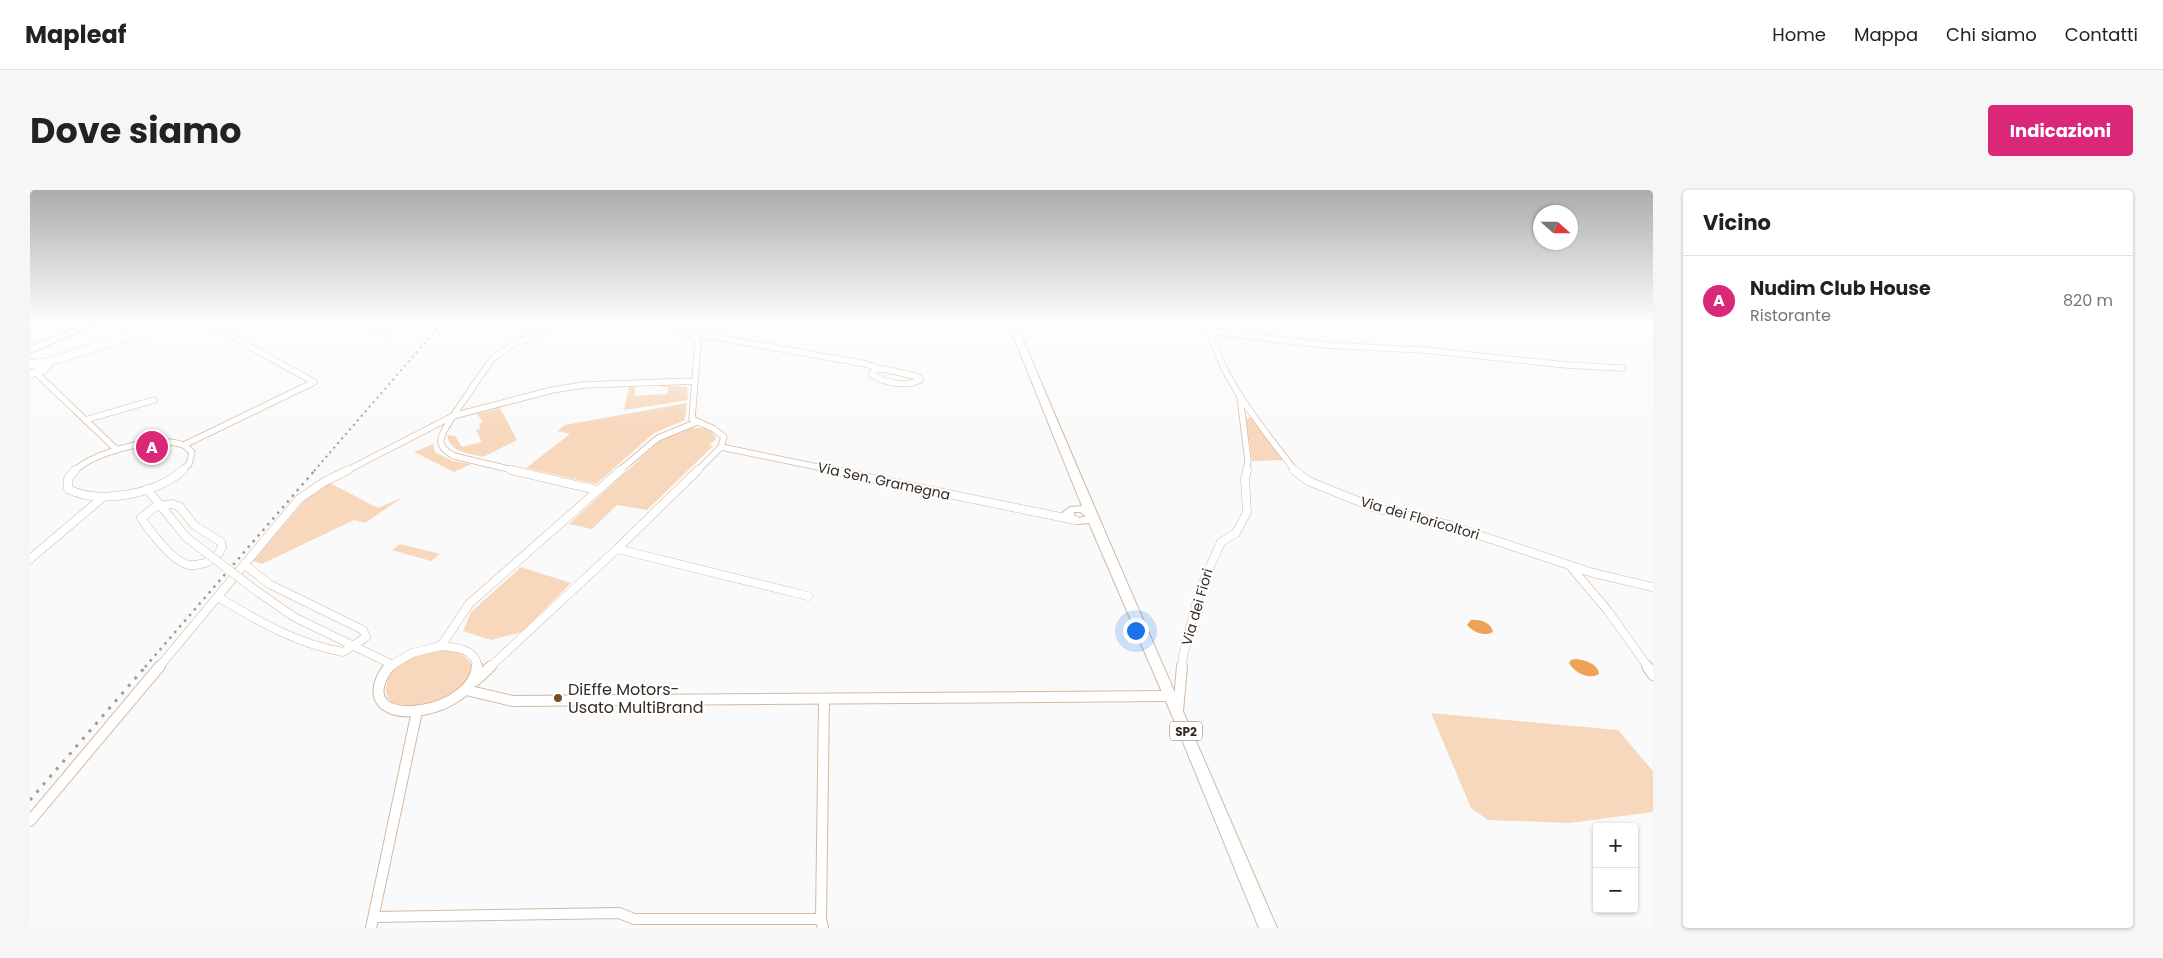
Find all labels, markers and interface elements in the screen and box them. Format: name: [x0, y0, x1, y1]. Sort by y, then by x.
text: Mapleaf: [25, 18, 126, 51]
text: Home: [1772, 22, 1826, 47]
text: Mappa: [1854, 22, 1918, 47]
text: Chi siamo: [1946, 22, 2037, 47]
text: Contatti: [2065, 22, 2138, 47]
button: Indicazioni: [1988, 105, 2133, 156]
text: Dove siamo: [30, 106, 242, 155]
north arrow: [1533, 205, 1578, 250]
text: Vicino: [1703, 208, 1771, 237]
text: Nudim Club House: [1750, 275, 1931, 302]
text: A: [1713, 289, 1725, 312]
text: 820 m: [2063, 289, 2113, 312]
text: Ristorante: [1750, 304, 1831, 327]
pin: A: [136, 428, 168, 466]
street label: Via Sen. Gramegna: [816, 457, 952, 505]
street label: Via dei Floricoltori: [1358, 491, 1482, 545]
street label: Via dei Fiori: [1176, 566, 1218, 648]
your location: [1123, 618, 1149, 644]
place label: DiEffe Motors- Usato MultiBrand: [568, 678, 704, 719]
marker: DiEffe Motors- Usato MultiBrand: [552, 692, 564, 704]
road number: SP2: [1170, 722, 1202, 740]
map controls: [1593, 823, 1638, 913]
button: +: [1593, 823, 1638, 868]
button: −: [1593, 868, 1638, 913]

